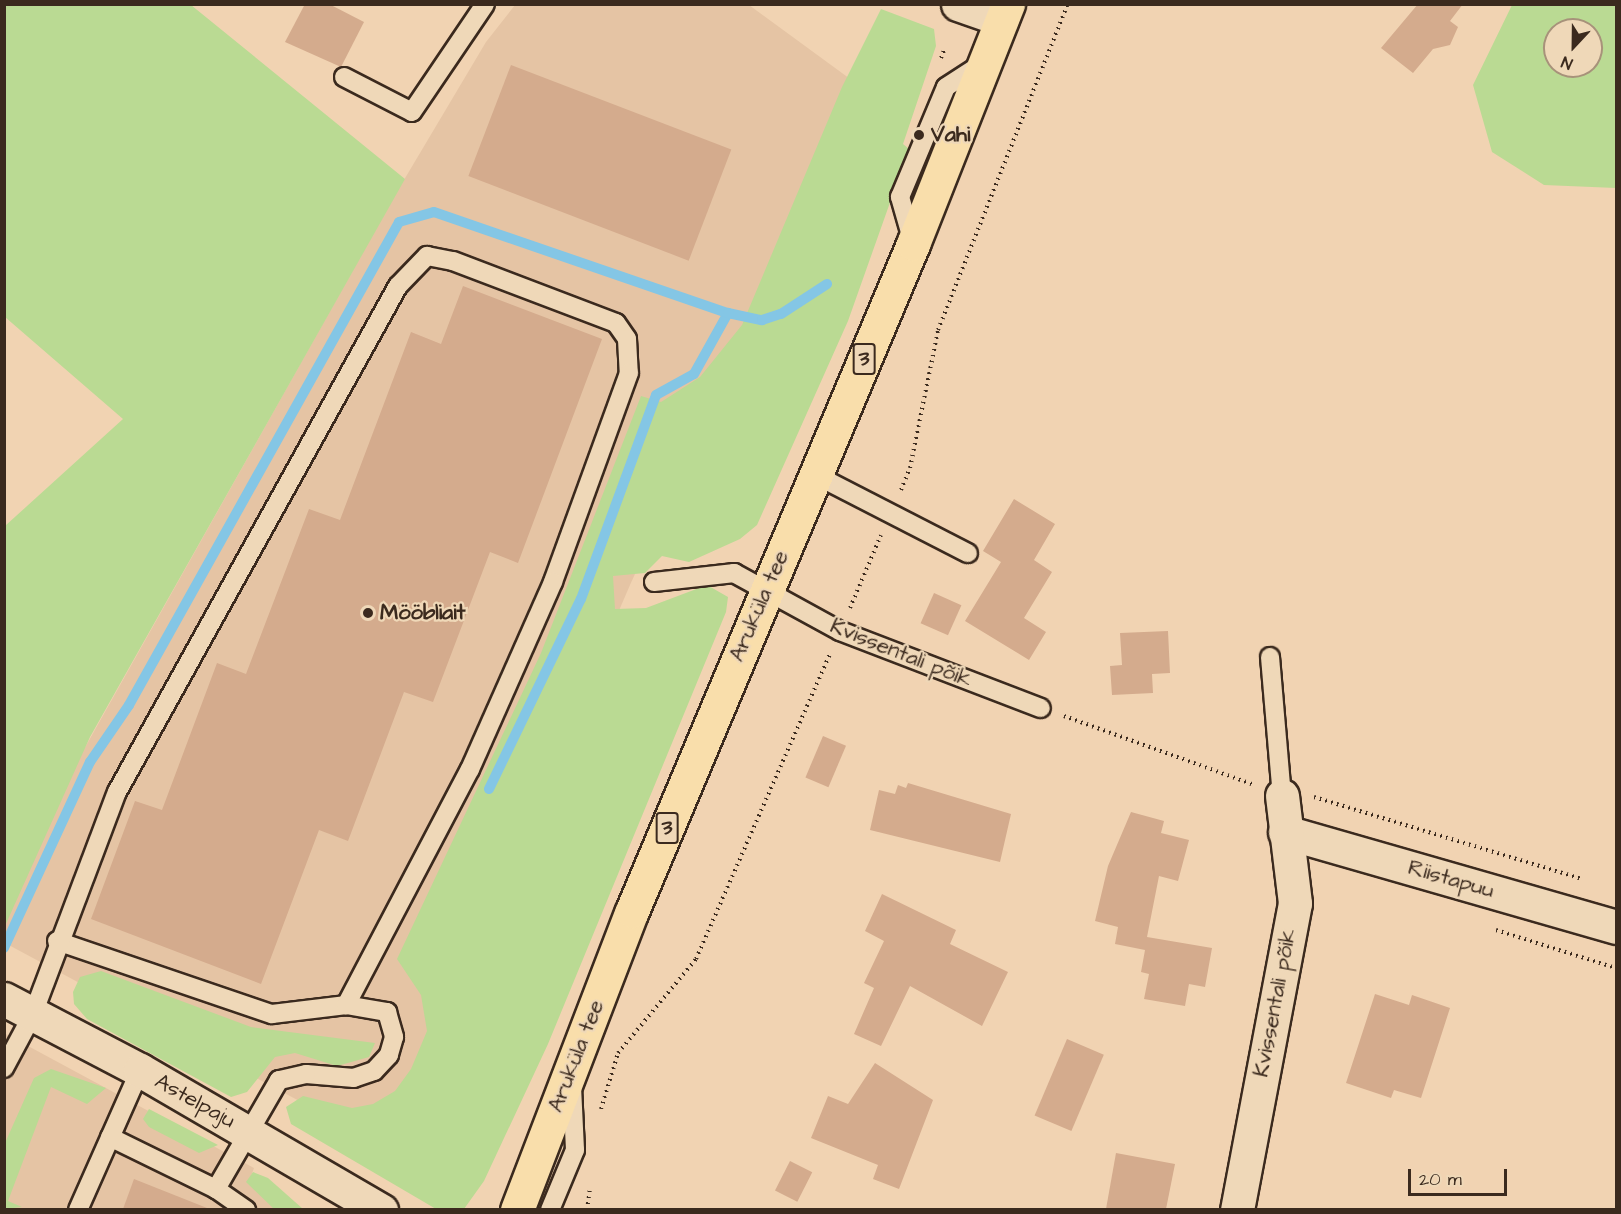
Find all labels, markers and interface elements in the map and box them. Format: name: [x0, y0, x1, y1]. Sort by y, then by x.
north arrow: [1543, 18, 1603, 78]
text: N: [1558, 51, 1576, 75]
place label: Vahi: [931, 122, 970, 148]
marker: Vahi: [912, 128, 926, 142]
road number: 3: [852, 341, 876, 377]
street label: Aruküla tee: [724, 546, 794, 666]
place label: Mööbliait: [380, 600, 466, 626]
marker: Mööbliait: [361, 606, 375, 620]
street label: Kvissentali põik: [826, 613, 976, 693]
road number: 3: [655, 810, 679, 846]
street label: Riistapuu: [1405, 854, 1497, 904]
street label: Kvissentali põik: [1248, 927, 1302, 1079]
street label: Aruküla tee: [542, 996, 610, 1116]
street label: Astelpaju: [150, 1068, 240, 1134]
scale bar: [1411, 1157, 1510, 1195]
text: 20 m: [1419, 1167, 1462, 1192]

